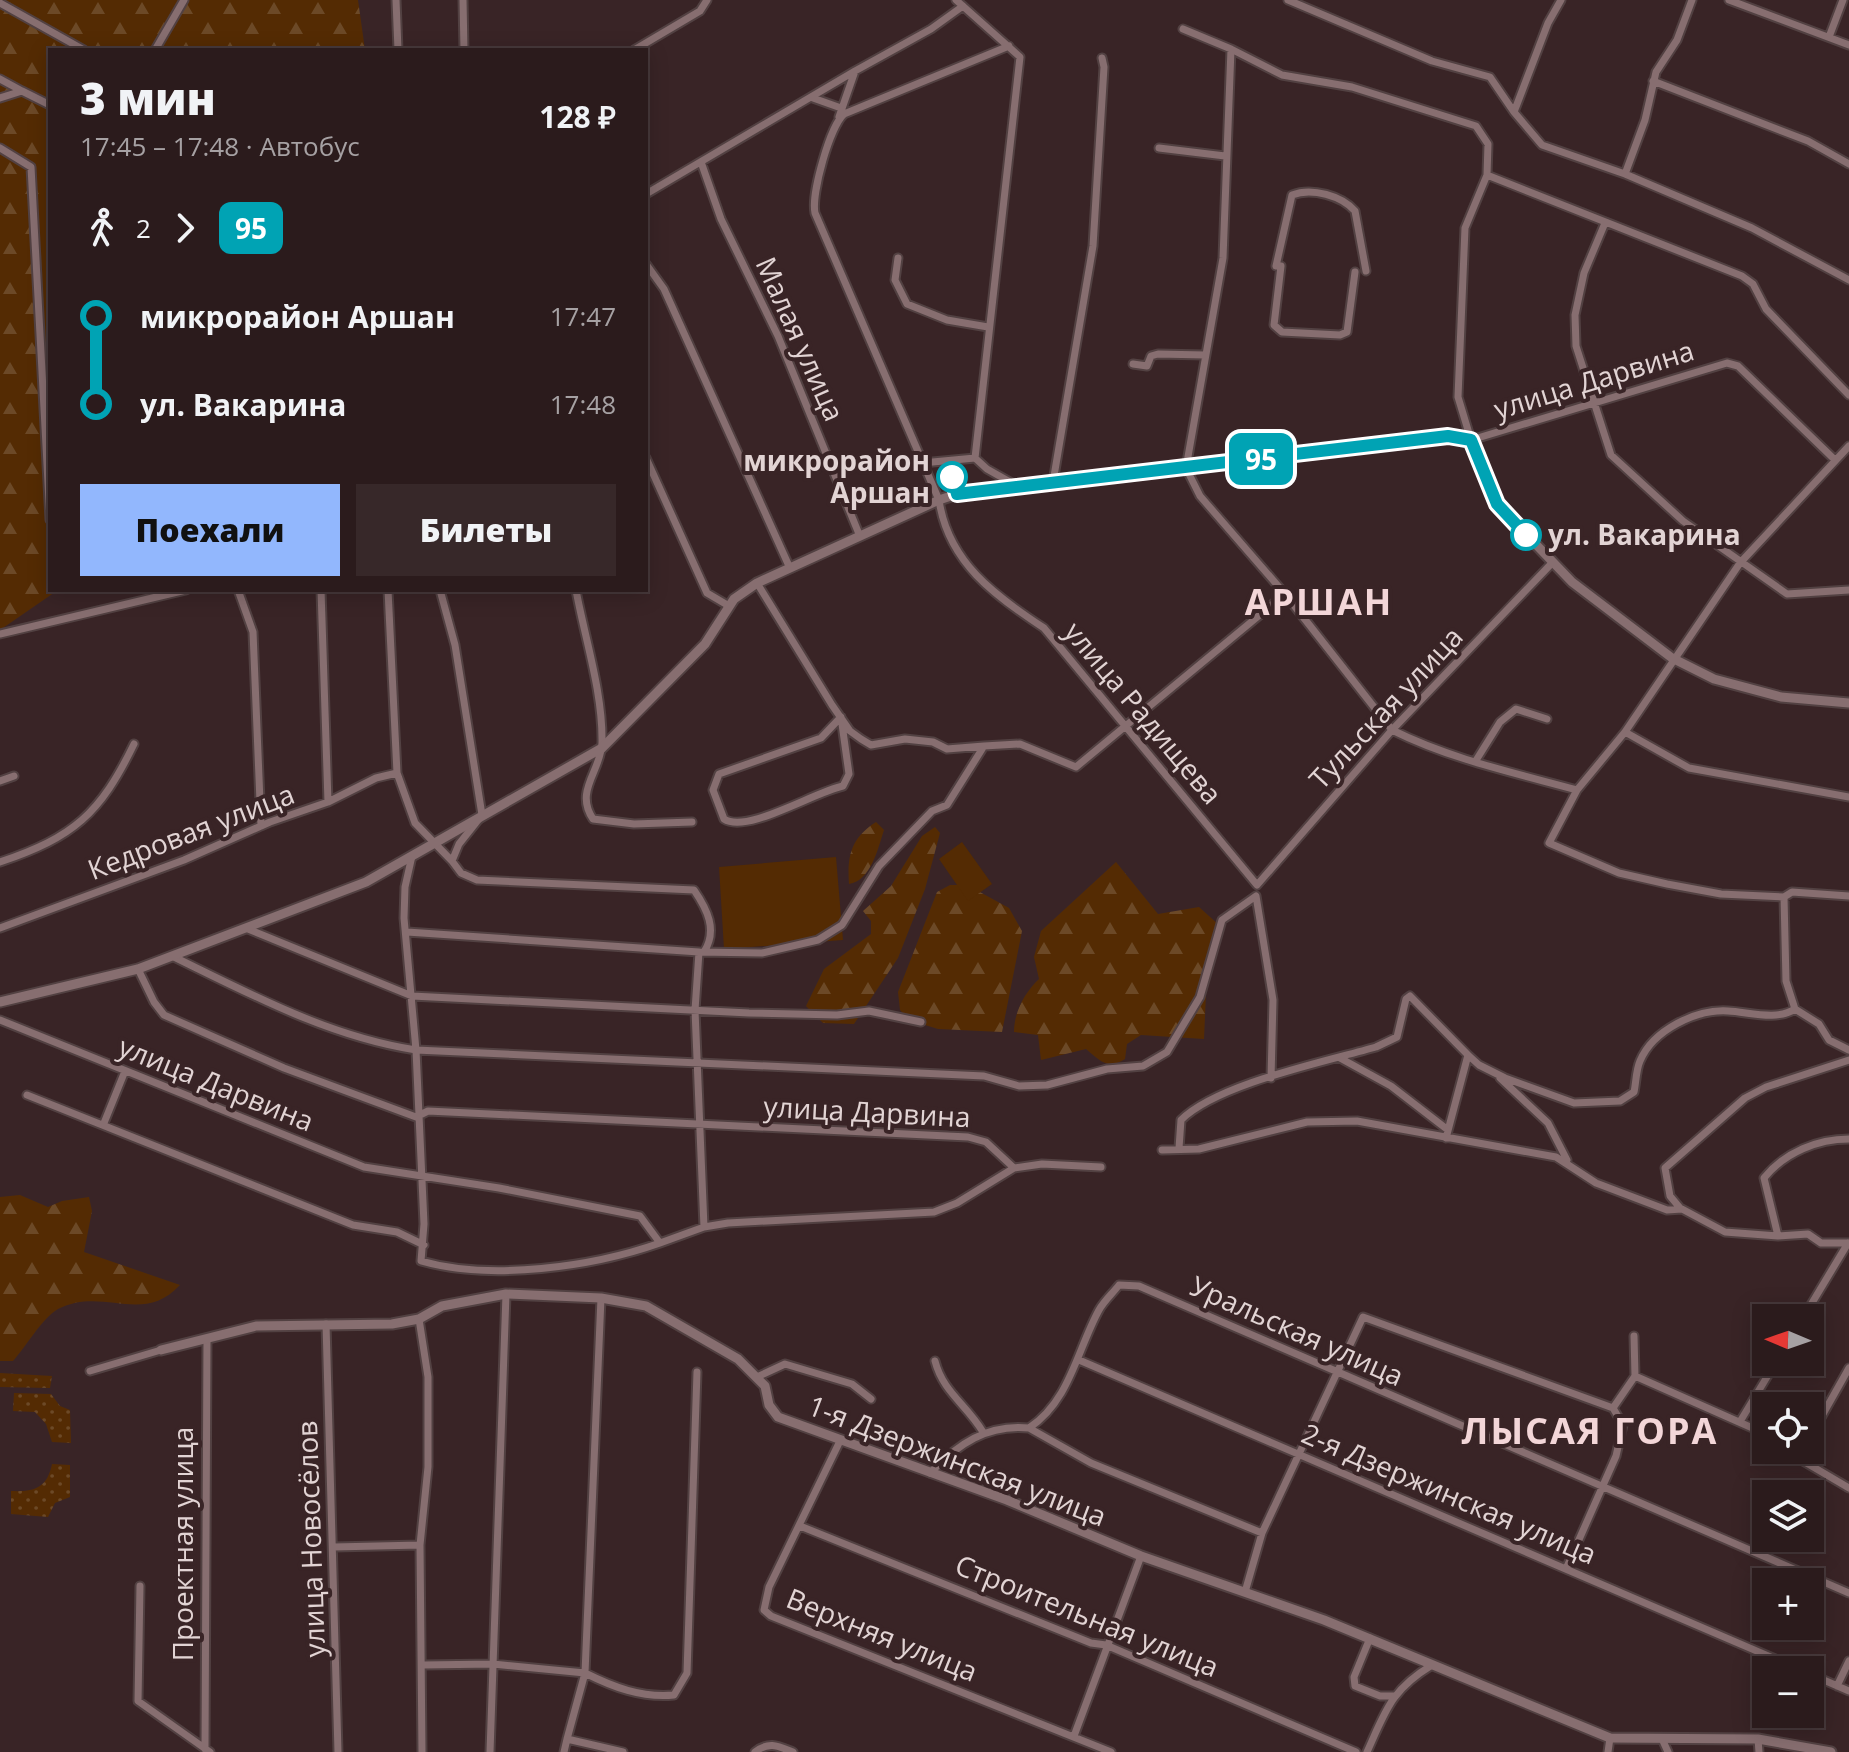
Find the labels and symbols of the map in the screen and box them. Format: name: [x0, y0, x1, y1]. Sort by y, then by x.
street label: Малая улица: [748, 250, 854, 427]
street label: улица Дарвина: [1489, 331, 1698, 428]
line badge: 95: [1225, 433, 1297, 485]
place label: микрорайон Аршан: [743, 441, 930, 511]
marker: микрорайон Аршан: [937, 462, 967, 492]
place label: ул. Вакарина: [1548, 515, 1741, 553]
marker: ул. Вакарина: [1511, 520, 1541, 550]
district label: АРШАН: [1245, 577, 1393, 626]
street label: улица Радищева: [1056, 613, 1231, 812]
street label: Тульская улица: [1300, 618, 1470, 797]
street label: Кедровая улица: [82, 774, 299, 888]
street label: улица Дарвина: [113, 1027, 320, 1140]
street label: улица Дарвина: [763, 1087, 972, 1135]
street label: Уральская улица: [1185, 1266, 1410, 1394]
north arrow: [1752, 1304, 1824, 1376]
street label: 1-я Дзержинская улица: [803, 1386, 1112, 1535]
district label: ЛЫСАЯ ГОРА: [1462, 1406, 1718, 1455]
street label: 2-я Дзержинская улица: [1296, 1414, 1603, 1572]
street label: улица Новосёлов: [287, 1420, 333, 1658]
street label: Проектная улица: [163, 1427, 201, 1661]
street label: Строительная улица: [950, 1545, 1225, 1685]
street label: Верхняя улица: [781, 1579, 983, 1690]

